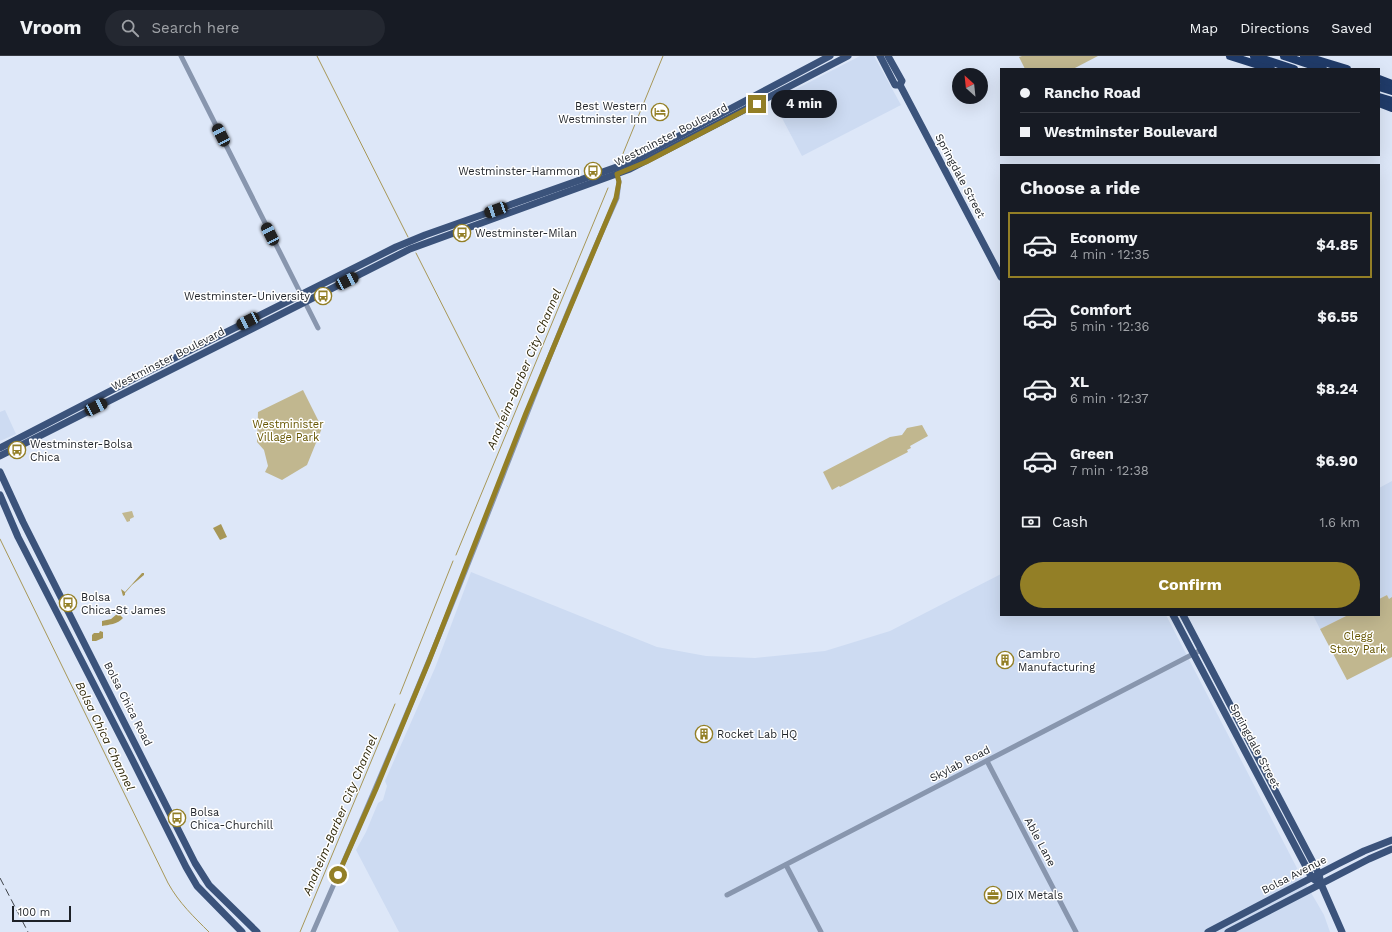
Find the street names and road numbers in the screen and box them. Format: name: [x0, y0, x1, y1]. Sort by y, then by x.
street label: Westminster Boulevard: [612, 101, 730, 169]
street label: Springdale Street: [932, 132, 988, 221]
street label: Westminster Boulevard: [109, 325, 227, 393]
street label: Bolsa Chica Road: [101, 660, 155, 748]
street label: Springdale Street: [1227, 702, 1283, 791]
street label: Skylab Road: [928, 743, 992, 785]
street label: Able Lane: [1022, 815, 1058, 869]
street label: Bolsa Avenue: [1259, 853, 1329, 897]

